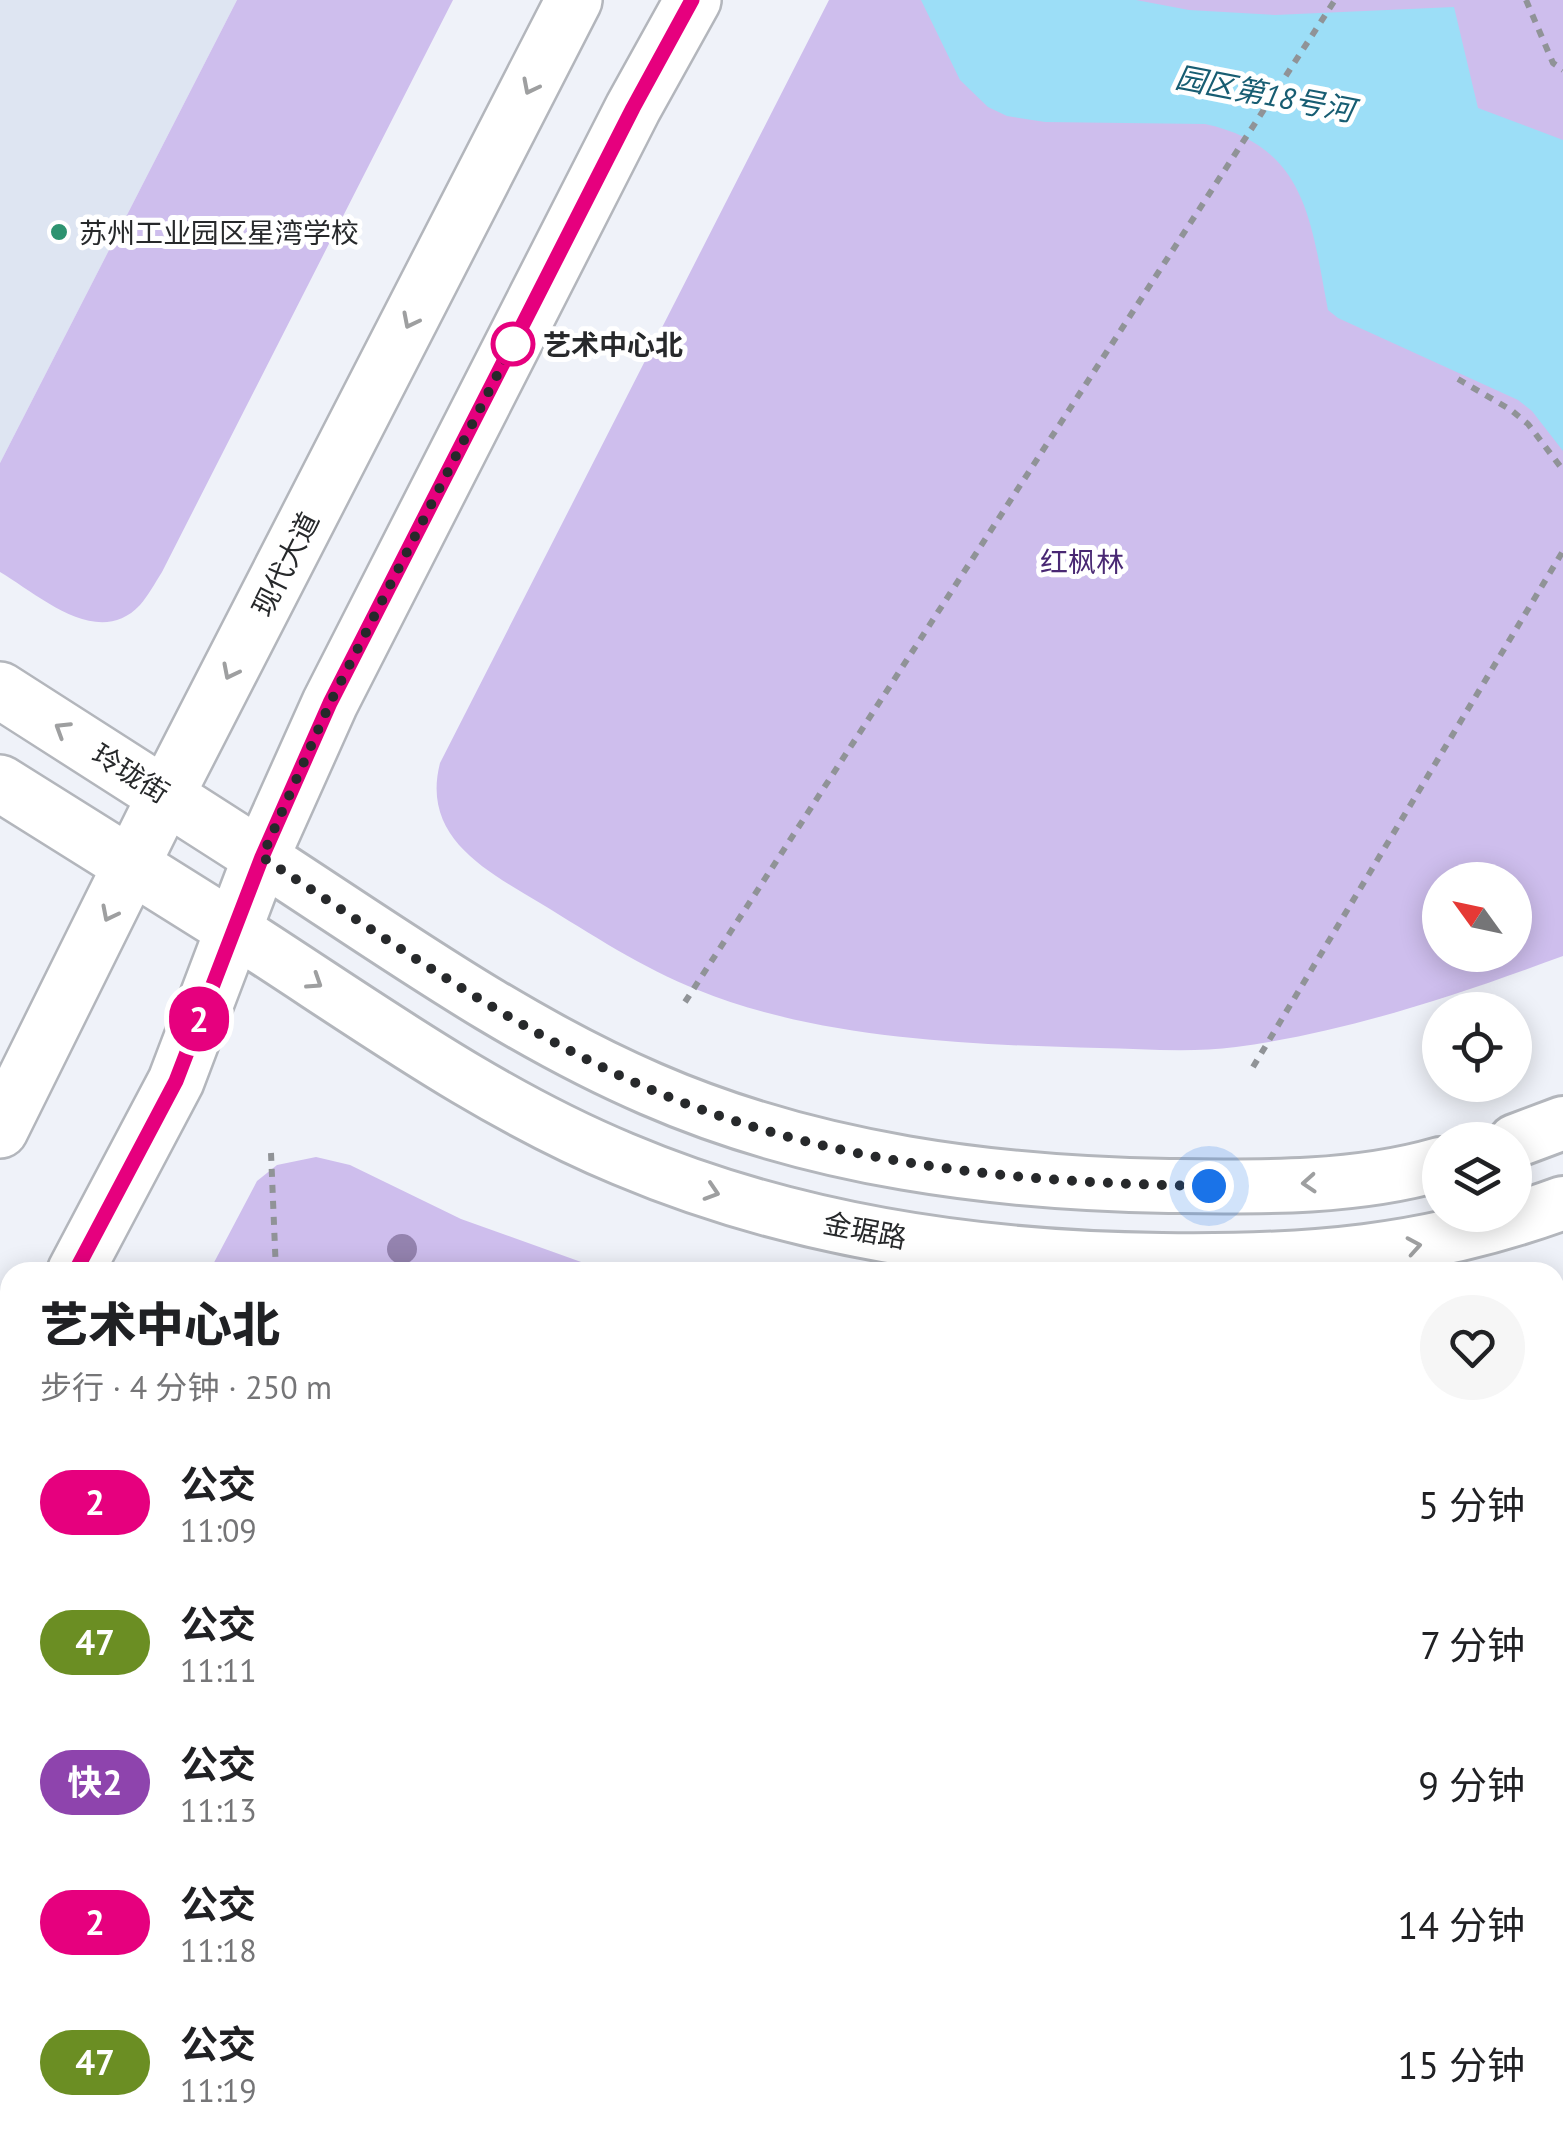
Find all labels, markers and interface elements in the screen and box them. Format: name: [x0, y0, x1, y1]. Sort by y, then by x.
water label: 园区第18号河: [1172, 57, 1363, 130]
one-way arrow: [523, 76, 542, 94]
place label: 苏州工业园区星湾学校: [79, 214, 359, 251]
marker: 苏州工业园区星湾学校: [48, 221, 70, 243]
one-way arrow: [403, 310, 422, 328]
marker: 艺术中心北: [492, 323, 534, 365]
place label: 艺术中心北: [543, 326, 683, 363]
street label: 现代大道: [243, 506, 327, 622]
park label: 红枫林: [1040, 543, 1124, 580]
one-way arrow: [223, 662, 242, 680]
one-way arrow: [54, 722, 72, 741]
street label: 玲珑街: [86, 735, 176, 811]
north arrow: [1422, 862, 1532, 972]
map controls: [1422, 862, 1532, 1232]
one-way arrow: [101, 904, 121, 922]
one-way arrow: [304, 969, 322, 988]
line badge: 2: [166, 986, 232, 1052]
button: locate: [1422, 992, 1532, 1102]
text: 2: [189, 996, 209, 1042]
button: layers: [1422, 1122, 1532, 1232]
your location: [1184, 1161, 1234, 1211]
one-way arrow: [1301, 1172, 1317, 1193]
one-way arrow: [703, 1180, 720, 1200]
street label: 金琚路: [820, 1204, 910, 1256]
one-way arrow: [1405, 1236, 1422, 1257]
text: 艺术中心北: [40, 1293, 280, 1355]
button: heart: [1420, 1295, 1525, 1400]
text: 步行 · 4 分钟 · 250 m: [40, 1366, 332, 1408]
text: 公交: [180, 1459, 256, 1508]
text: 2: [85, 1479, 105, 1525]
text: 5 分钟: [1418, 1480, 1525, 1529]
text: 11:09: [180, 1509, 257, 1551]
text: 公交: [180, 1599, 256, 1648]
text: 47: [75, 1619, 115, 1665]
text: 7 分钟: [1420, 1620, 1525, 1669]
text: 11:11: [180, 1649, 257, 1691]
text: 公交: [180, 1739, 256, 1788]
text: 快2: [68, 1759, 122, 1805]
text: 9 分钟: [1418, 1760, 1525, 1809]
text: 11:13: [180, 1789, 257, 1831]
text: 公交: [180, 1879, 256, 1928]
text: 2: [85, 1899, 105, 1945]
text: 14 分钟: [1397, 1900, 1525, 1949]
text: 11:18: [180, 1929, 257, 1971]
text: 公交: [180, 2019, 256, 2068]
text: 47: [75, 2039, 115, 2085]
text: 15 分钟: [1397, 2040, 1525, 2089]
text: 11:19: [180, 2069, 257, 2111]

